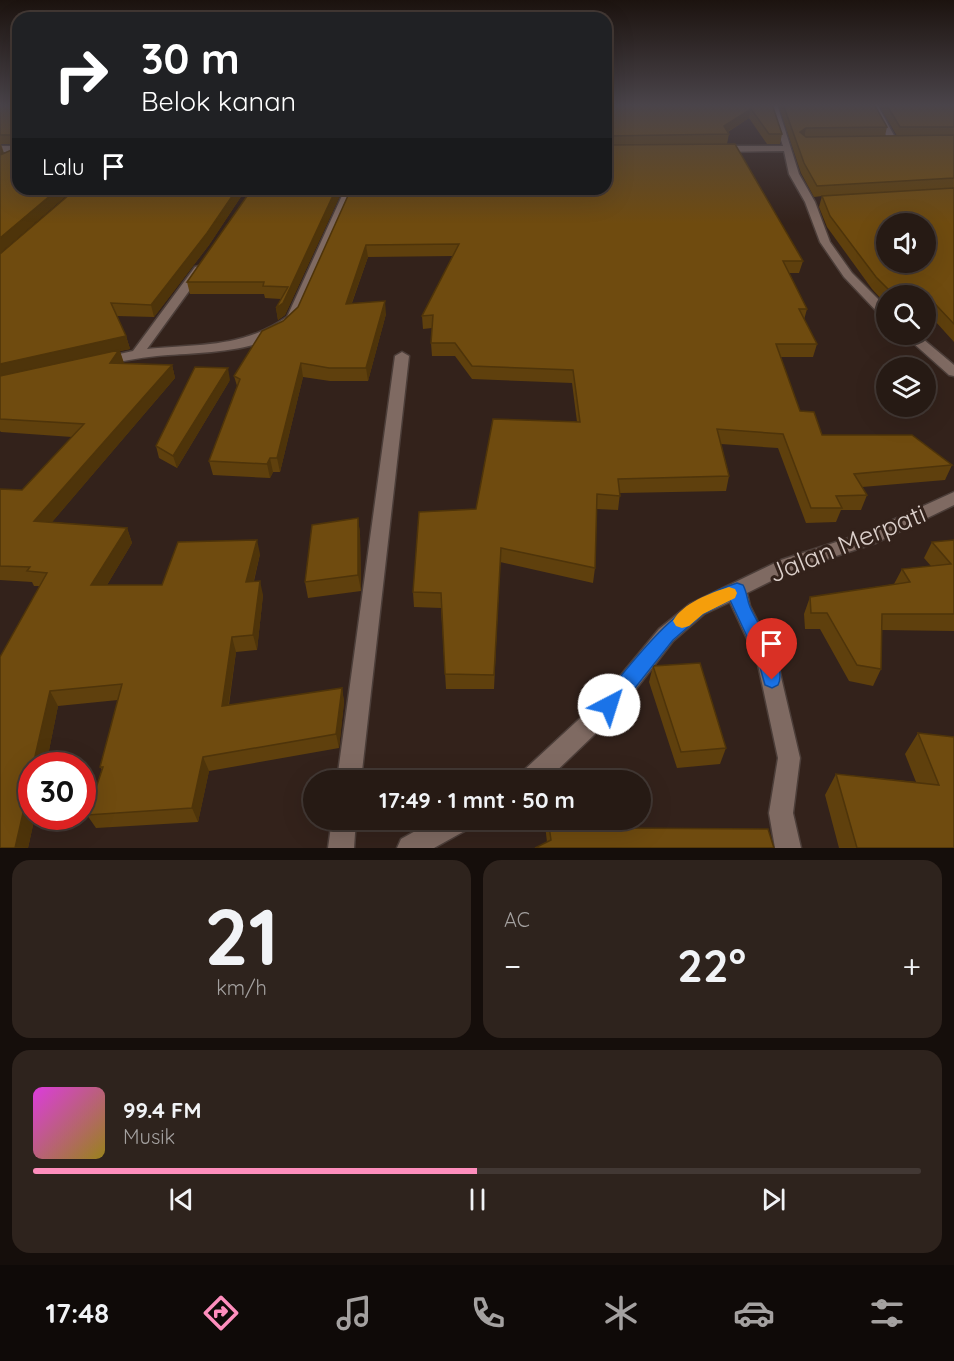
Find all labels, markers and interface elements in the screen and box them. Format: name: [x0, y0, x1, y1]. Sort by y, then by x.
text: 30 m: [141, 32, 240, 85]
icon: right: [42, 36, 120, 114]
text: Belok kanan: [141, 84, 296, 118]
icon: arrive: [97, 150, 130, 183]
text: Lalu: [42, 153, 85, 181]
map controls: [876, 213, 936, 417]
button: sound: [876, 213, 936, 273]
button: search: [876, 285, 936, 345]
button: layers: [876, 357, 936, 417]
street label: Jalan Merpati: [764, 496, 930, 590]
pin: [746, 618, 797, 680]
icon: arrive: [755, 627, 788, 660]
position arrow: [577, 673, 641, 737]
speed limit sign: 30: [18, 752, 96, 830]
text: 17:49 · 1 mnt · 50 m: [379, 786, 575, 814]
text: 21: [204, 887, 279, 985]
text: AC: [504, 907, 530, 932]
text: 22°: [677, 937, 746, 993]
text: −: [504, 945, 521, 986]
text: +: [902, 945, 921, 986]
text: km/h: [216, 975, 267, 1000]
text: 99.4 FM: [123, 1096, 201, 1124]
text: Musik: [123, 1124, 175, 1149]
icon: previous: [165, 1183, 198, 1216]
icon: pause: [461, 1183, 494, 1216]
icon: next: [757, 1183, 790, 1216]
icon: directions: [200, 1292, 242, 1334]
icon: music: [333, 1292, 375, 1334]
icon: phone: [467, 1292, 509, 1334]
icon: climate: [600, 1292, 642, 1334]
icon: car: [733, 1292, 775, 1334]
icon: filters: [866, 1292, 908, 1334]
text: 17:48: [46, 1296, 109, 1330]

